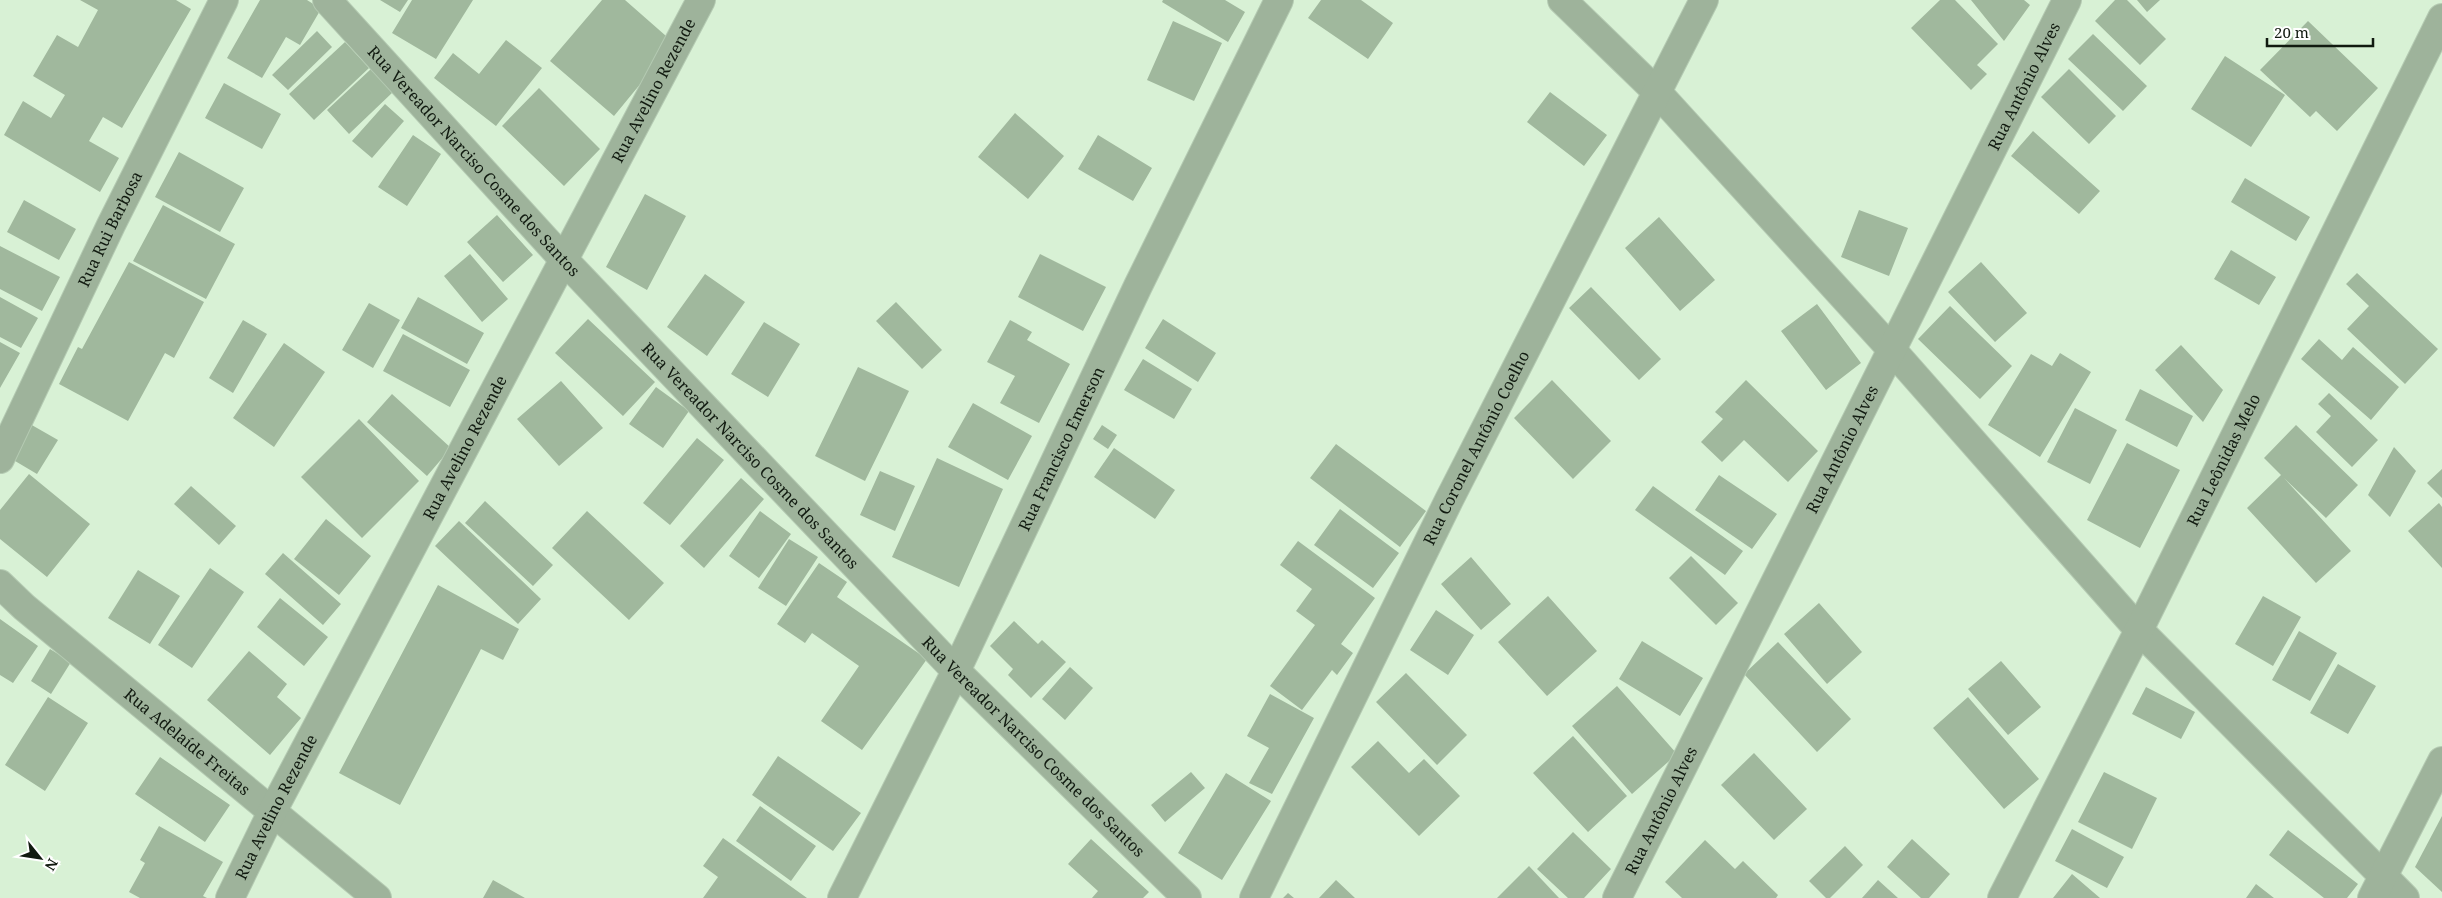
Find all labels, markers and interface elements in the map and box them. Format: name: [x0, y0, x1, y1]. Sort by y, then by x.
street label: Rua Avelino Rezende: [606, 14, 701, 166]
scale bar: [2267, 15, 2373, 47]
street label: Rua Antônio Alves: [1982, 18, 2065, 154]
text: 20 m: [2274, 22, 2309, 42]
street label: Rua Vereador Narciso Cosme dos Santos: [363, 41, 585, 281]
street label: Rua Rui Barbosa: [72, 167, 147, 290]
street label: Rua Vereador Narciso Cosme dos Santos: [637, 337, 864, 574]
street label: Rua Coronel Antônio Coelho: [1418, 347, 1534, 549]
street label: Rua Francisco Emerson: [1013, 363, 1109, 534]
street label: Rua Avelino Rezende: [417, 371, 512, 523]
street label: Rua Antônio Alves: [1801, 381, 1883, 517]
street label: Rua Leônidas Melo: [2181, 390, 2265, 530]
street label: Rua Vereador Narciso Cosme dos Santos: [917, 631, 1150, 862]
street label: Rua Adelaíde Freitas: [120, 683, 255, 800]
street label: Rua Avelino Rezende: [230, 730, 322, 883]
street label: Rua Antônio Alves: [1620, 743, 1702, 878]
north arrow: [15, 833, 65, 883]
text: N: [41, 855, 63, 874]

